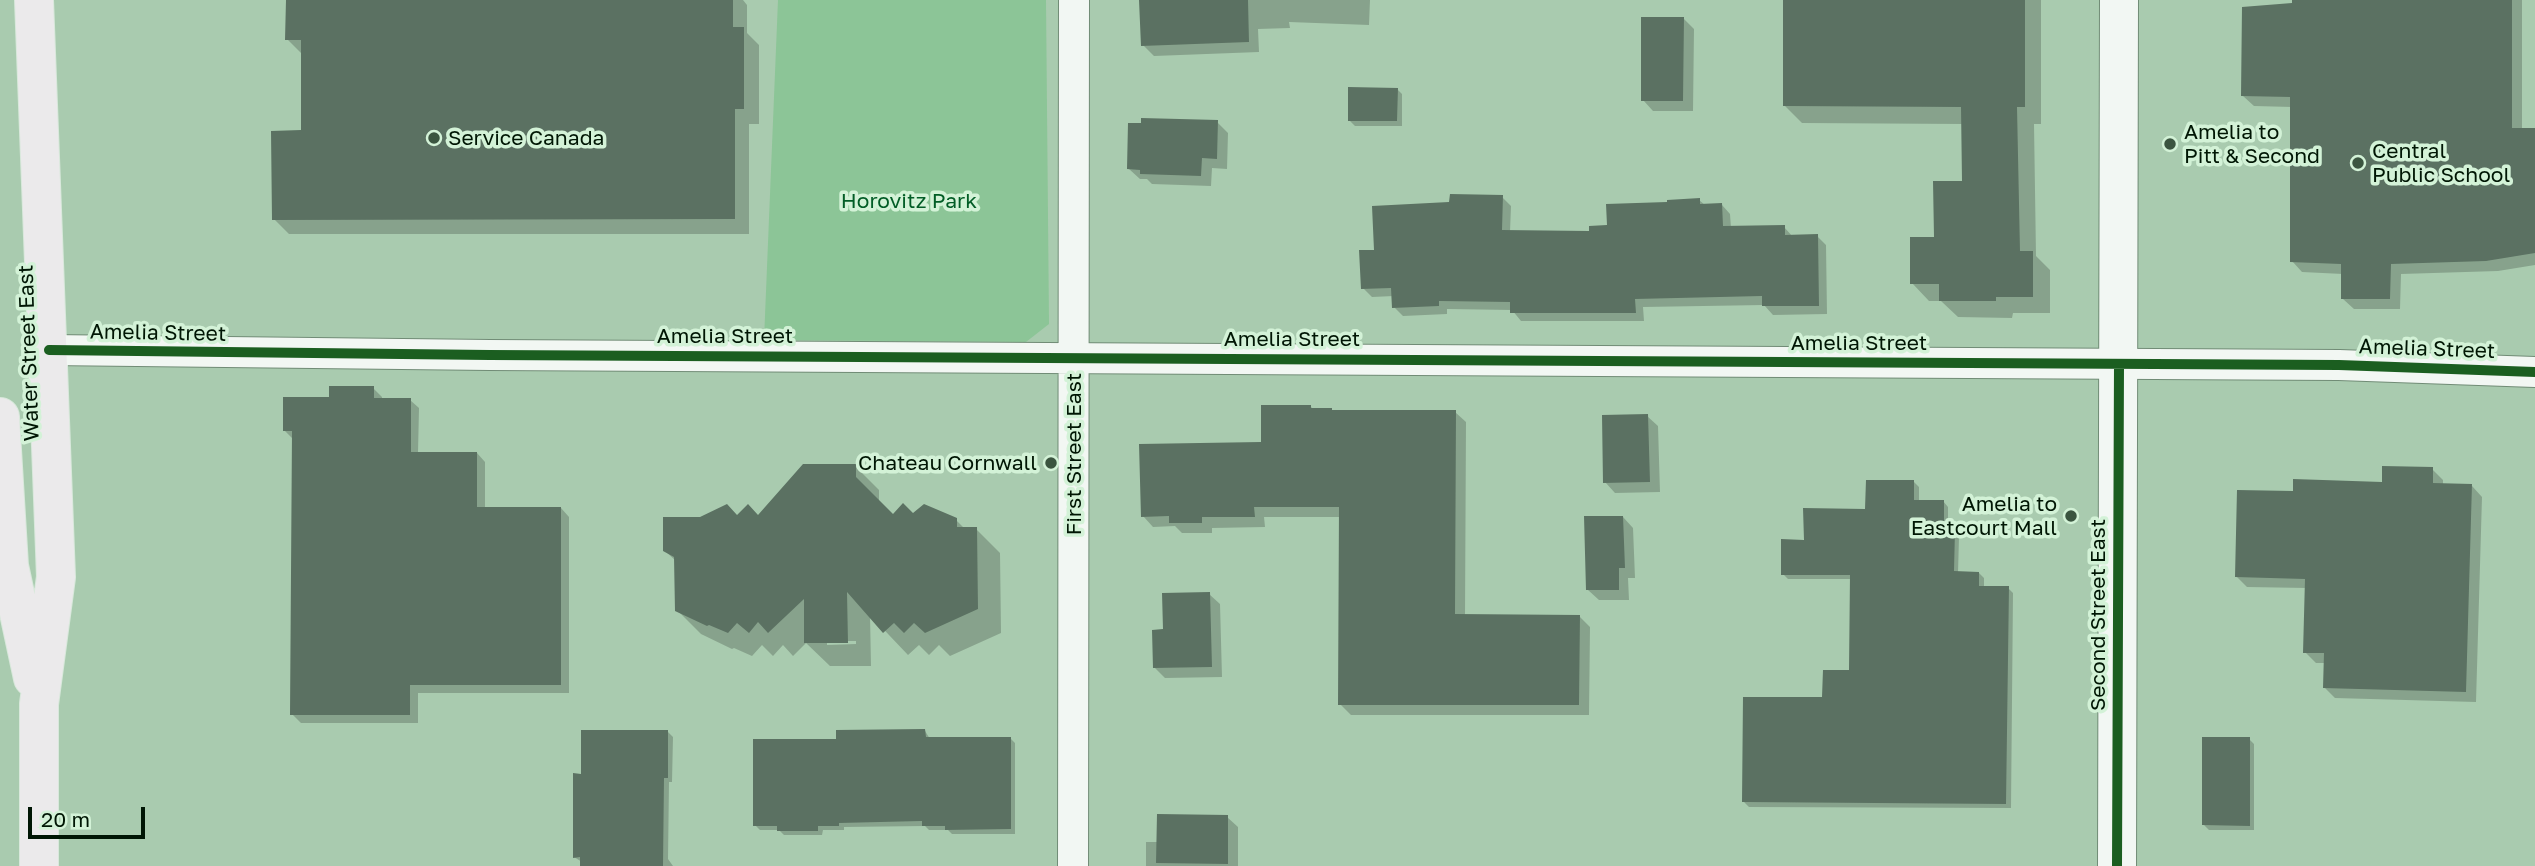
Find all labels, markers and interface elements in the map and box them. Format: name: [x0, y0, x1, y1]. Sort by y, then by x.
place label: Amelia to Pitt & Second: [2184, 119, 2320, 169]
place label: Service Canada: [448, 125, 604, 151]
marker: Service Canada: [426, 130, 442, 146]
marker: Amelia to Pitt & Second: [2162, 136, 2178, 152]
place label: Central Public School: [2372, 138, 2510, 188]
marker: Central Public School: [2350, 155, 2366, 171]
park label: Horovitz Park: [841, 188, 977, 214]
street label: Water Street East: [13, 264, 45, 442]
street label: Amelia Street: [90, 319, 226, 347]
street label: Amelia Street: [657, 323, 793, 349]
street label: Amelia Street: [1224, 326, 1360, 352]
street label: Amelia Street: [1791, 330, 1927, 356]
street label: Amelia Street: [2358, 334, 2496, 364]
street label: First Street East: [1061, 373, 1087, 535]
place label: Chateau Cornwall: [858, 450, 1037, 476]
marker: Chateau Cornwall: [1043, 455, 1059, 471]
place label: Amelia to Eastcourt Mall: [1911, 491, 2057, 541]
marker: Amelia to Eastcourt Mall: [2063, 508, 2079, 524]
street label: Second Street East: [2085, 519, 2111, 711]
scale bar: [32, 792, 149, 836]
text: 20 m: [41, 806, 90, 832]

